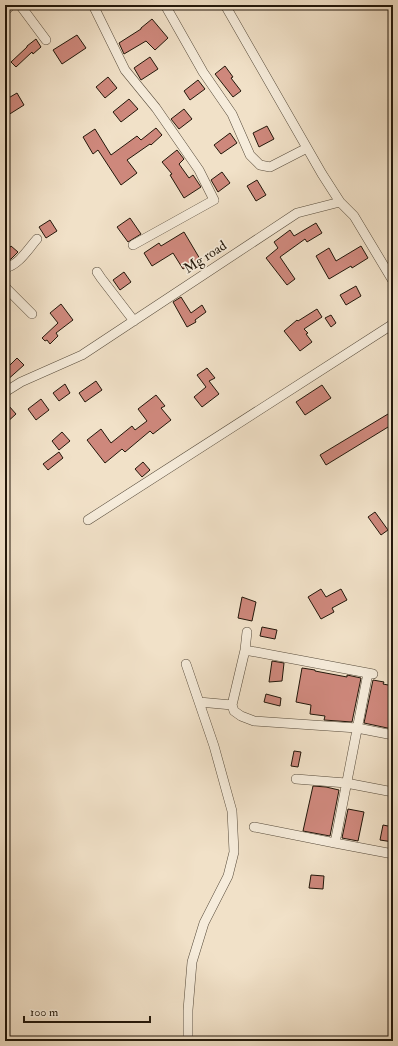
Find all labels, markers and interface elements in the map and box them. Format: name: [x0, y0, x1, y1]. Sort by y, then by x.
street label: Mg road: [180, 237, 230, 277]
scale bar: [24, 998, 150, 1024]
text: 100 m: [30, 1005, 59, 1020]

